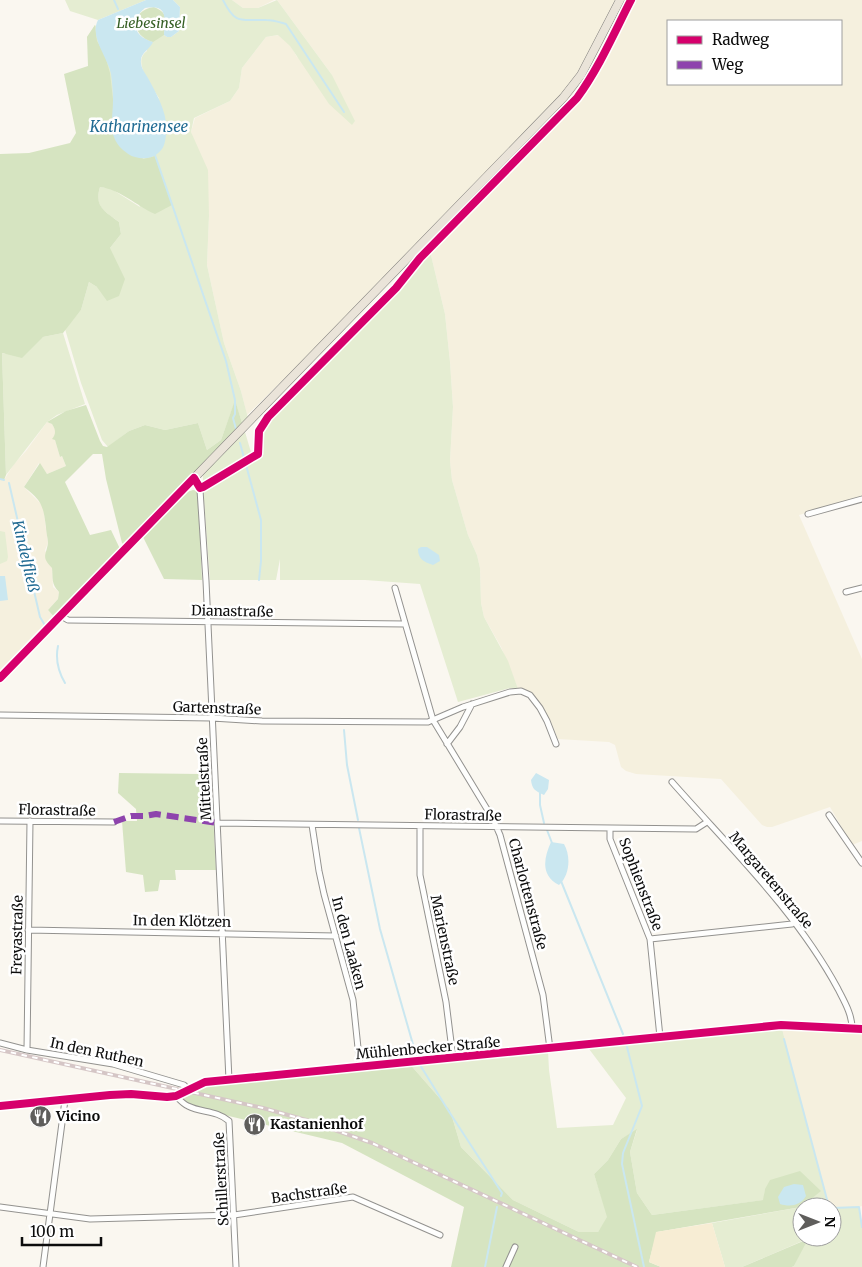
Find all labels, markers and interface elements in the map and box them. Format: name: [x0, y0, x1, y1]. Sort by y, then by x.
park label: Liebesinsel: [116, 14, 186, 32]
legend: [667, 20, 842, 85]
text: Radweg: [712, 30, 769, 49]
text: Weg: [711, 55, 743, 74]
water label: Katharinensee: [89, 117, 189, 136]
water label: Kindelfließ: [8, 517, 44, 594]
street label: Dianastraße: [191, 601, 273, 621]
street label: Gartenstraße: [172, 697, 262, 719]
street label: Mittelstraße: [193, 737, 215, 821]
street label: Florastraße: [18, 800, 96, 820]
street label: Florastraße: [424, 805, 502, 825]
street label: Margaretenstraße: [725, 828, 817, 932]
street label: Sophienstraße: [615, 835, 667, 933]
street label: Charlottenstraße: [505, 836, 551, 952]
street label: Marienstraße: [427, 893, 463, 987]
street label: Freyastraße: [7, 895, 27, 975]
street label: In den Laaken: [328, 895, 370, 991]
street label: In den Klötzen: [133, 911, 231, 931]
street label: In den Ruthen: [48, 1033, 146, 1071]
street label: Mühlenbecker Straße: [355, 1033, 501, 1063]
restaurant icon: Vicino: [28, 1104, 52, 1128]
place label: Vicino: [55, 1107, 100, 1125]
restaurant icon: Kastanienhof: [242, 1112, 266, 1136]
place label: Kastanienhof: [270, 1115, 364, 1133]
street label: Schillerstraße: [210, 1132, 232, 1226]
street label: Bachstraße: [270, 1179, 348, 1207]
north arrow: [792, 1197, 842, 1247]
scale bar: [22, 1214, 101, 1246]
text: N: [821, 1216, 839, 1228]
text: 100 m: [30, 1222, 74, 1241]

